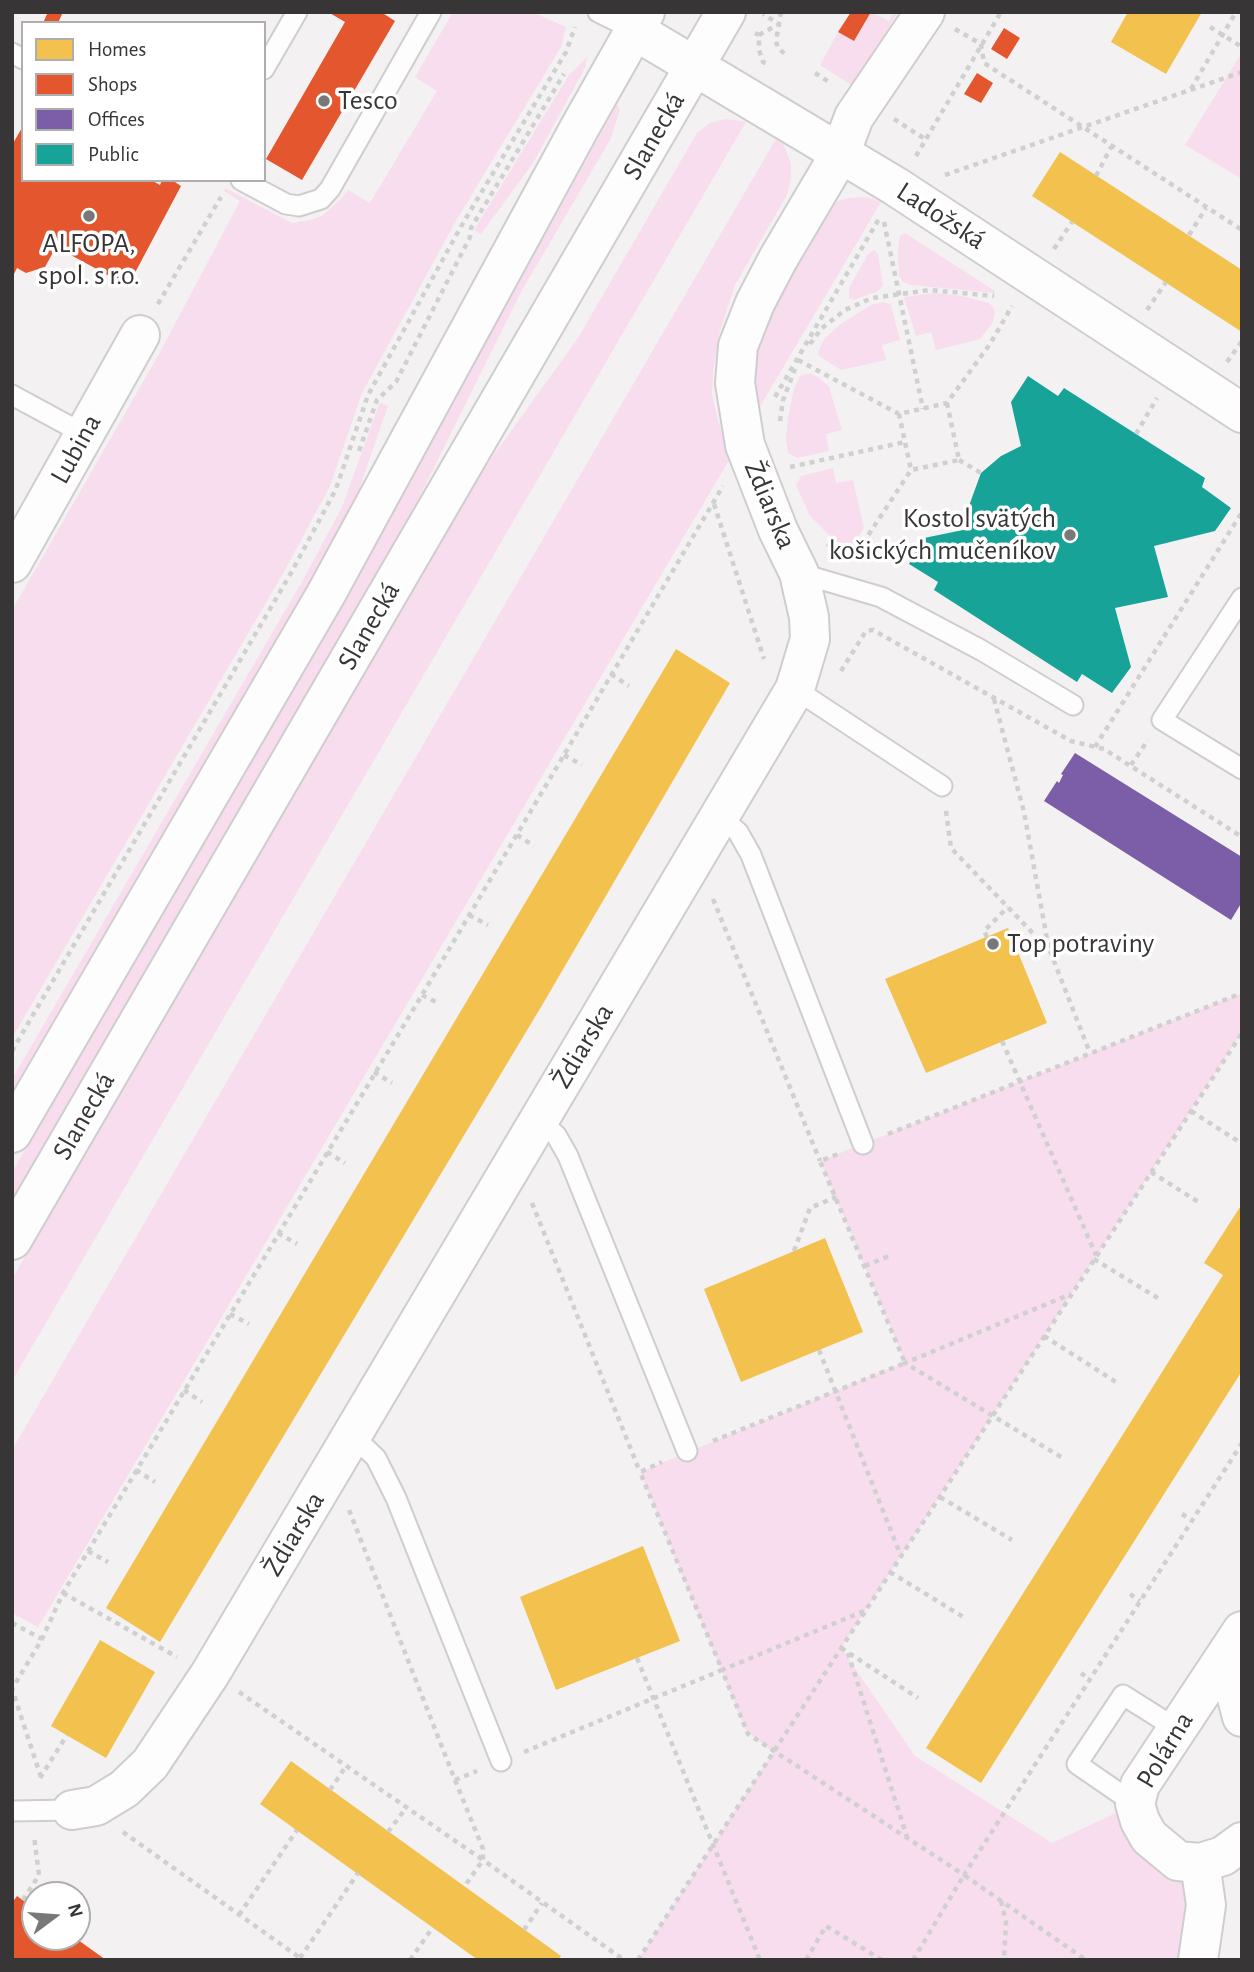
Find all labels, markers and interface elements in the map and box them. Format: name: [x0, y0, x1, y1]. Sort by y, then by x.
legend: [21, 21, 266, 182]
text: Homes: [88, 39, 146, 60]
text: Shops: [88, 74, 137, 95]
place label: Tesco: [338, 84, 398, 118]
street label: Slanecká: [616, 86, 692, 186]
marker: Tesco: [316, 93, 332, 109]
text: Offices: [88, 109, 145, 130]
text: Public: [88, 144, 138, 165]
street label: Ladožská: [890, 175, 992, 257]
marker: ALFOPA, spol. s r.o.: [81, 208, 97, 224]
place label: ALFOPA, spol. s r.o.: [38, 227, 140, 293]
street label: Lubina: [43, 408, 109, 490]
street label: Ždiarska: [736, 456, 804, 554]
place label: Kostol svätých košických mučeníkov: [829, 502, 1056, 568]
marker: Kostol svätých košických mučeníkov: [1062, 527, 1078, 543]
street label: Slanecká: [331, 576, 407, 676]
place label: Top potraviny: [1007, 927, 1154, 961]
marker: Top potraviny: [985, 936, 1001, 952]
street label: Ždiarska: [545, 998, 621, 1094]
street label: Slanecká: [46, 1066, 122, 1166]
street label: Ždiarska: [256, 1486, 332, 1582]
street label: Polárna: [1129, 1706, 1201, 1794]
north arrow: [21, 1881, 91, 1951]
text: N: [64, 1902, 86, 1920]

